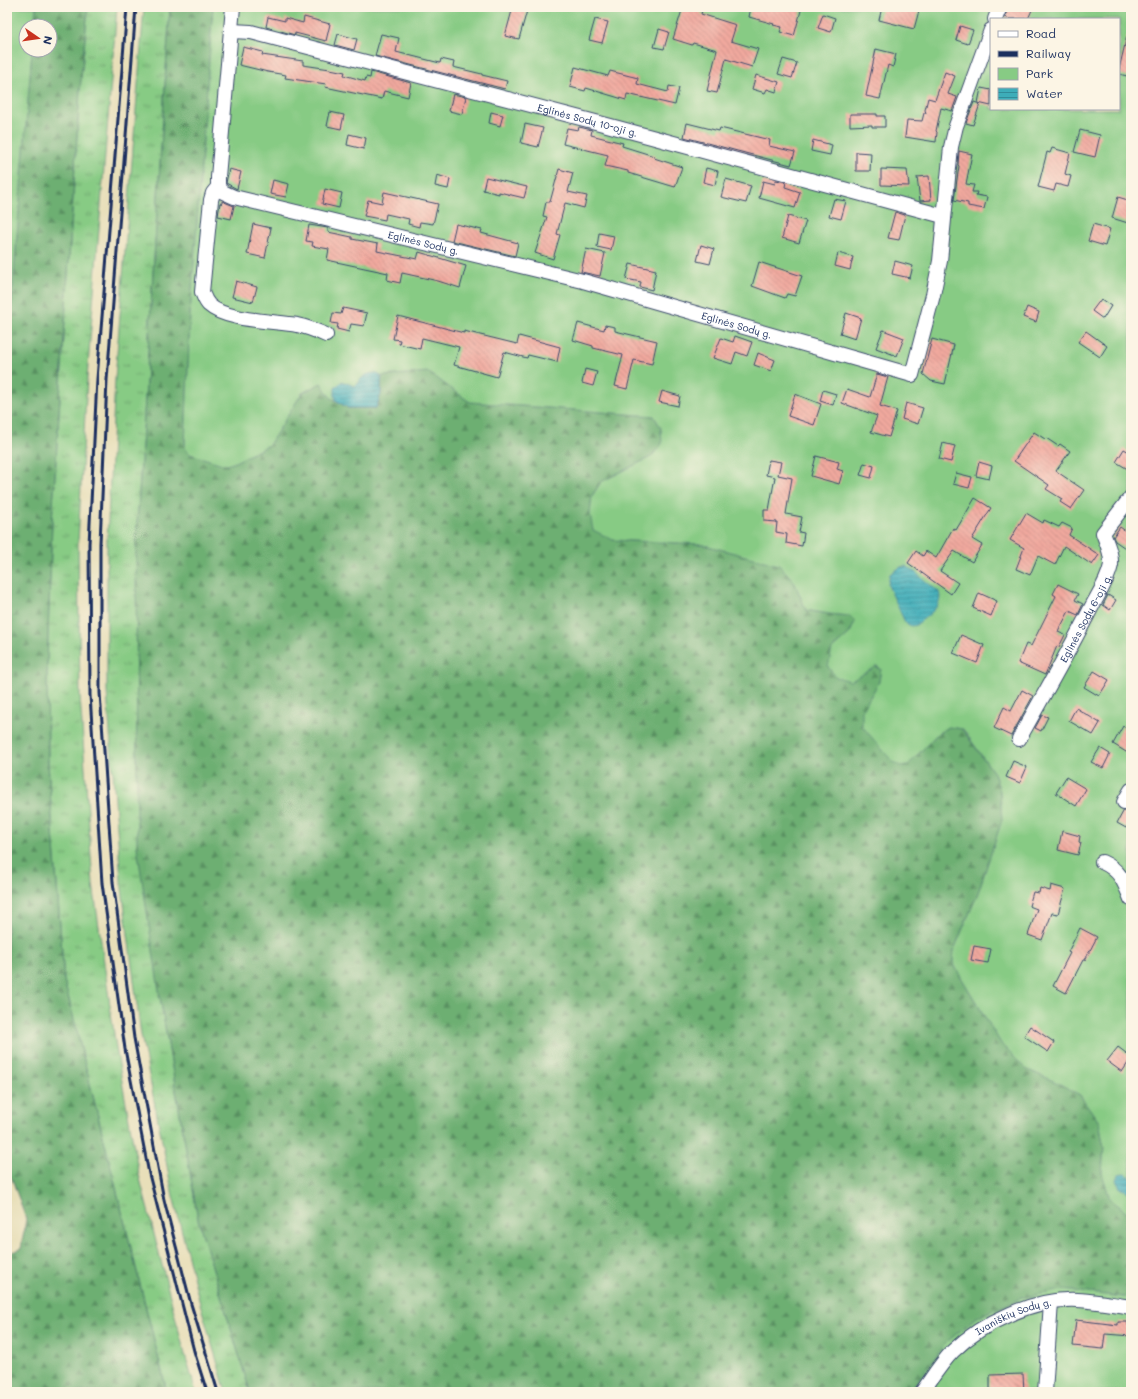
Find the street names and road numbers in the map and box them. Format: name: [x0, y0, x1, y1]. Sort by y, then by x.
street label: Eglinės Sodų 10-oji g.: [536, 100, 639, 140]
street label: Eglinės Sodų g.: [387, 227, 460, 258]
street label: Eglinės Sodų g.: [700, 308, 774, 342]
street label: Eglinės Sodų 6-oji g.: [1056, 572, 1115, 665]
street label: Ivaniškių Sodų g.: [972, 1295, 1053, 1338]

